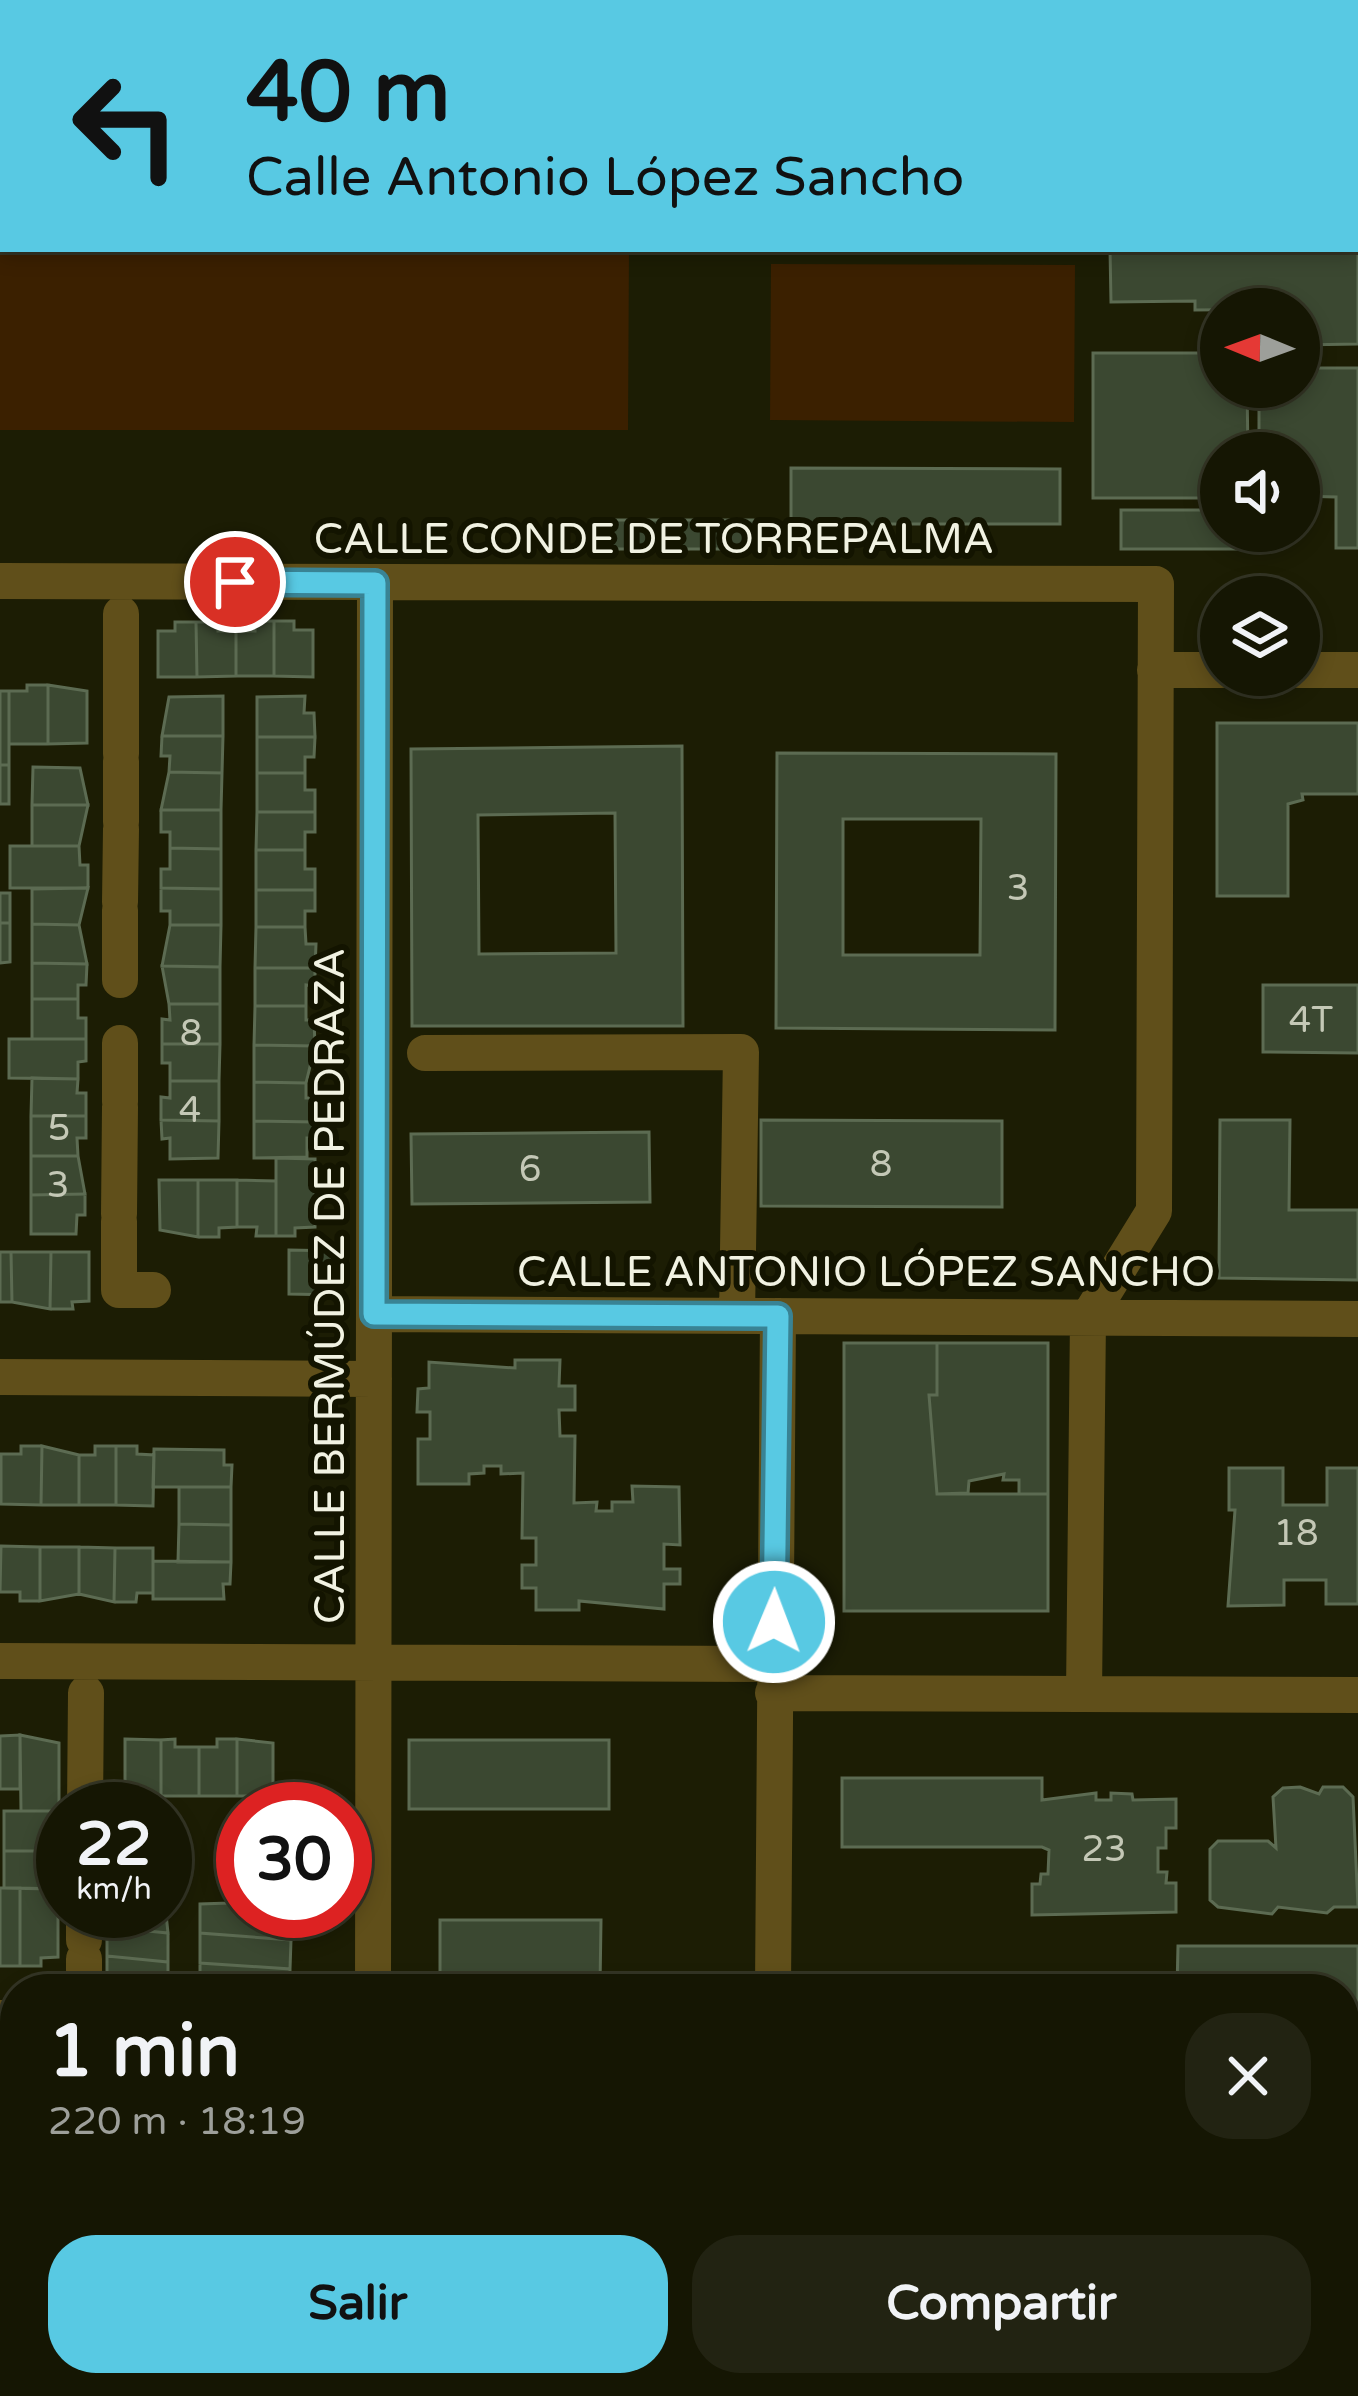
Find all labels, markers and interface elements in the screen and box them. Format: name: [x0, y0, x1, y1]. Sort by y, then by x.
text: 40 m: [246, 43, 450, 144]
icon: left: [48, 48, 204, 204]
text: Calle Antonio López Sancho: [246, 145, 964, 210]
north arrow: [1200, 288, 1320, 408]
map controls: [1200, 288, 1320, 696]
button: sound: [1200, 432, 1320, 552]
street label: CALLE CONDE DE TORREPALMA: [314, 514, 994, 565]
pin: [184, 531, 286, 633]
icon: arrive: [202, 549, 268, 615]
button: layers: [1200, 576, 1320, 696]
house number: 3: [1007, 867, 1029, 910]
street label: CALLE BERMÚDEZ DE PEDRAZA: [305, 948, 356, 1624]
house number: 4T: [1289, 999, 1333, 1042]
house number: 8: [180, 1012, 202, 1055]
house number: 4: [179, 1089, 201, 1132]
house number: 5: [48, 1107, 70, 1150]
house number: 8: [870, 1143, 892, 1186]
house number: 6: [519, 1148, 541, 1191]
house number: 3: [47, 1164, 69, 1207]
street label: CALLE ANTONIO LÓPEZ SANCHO: [517, 1247, 1215, 1298]
house number: 18: [1273, 1512, 1319, 1555]
position arrow: [711, 1559, 837, 1685]
speed limit sign: 30: [216, 1782, 372, 1938]
text: 22: [76, 1809, 152, 1881]
house number: 23: [1081, 1828, 1127, 1871]
text: km/h: [76, 1871, 152, 1908]
text: 1 min: [48, 2009, 240, 2096]
button: close: [1185, 2013, 1311, 2139]
text: 220 m · 18:19: [48, 2098, 306, 2145]
button: Salir: [48, 2235, 668, 2373]
button: Compartir: [692, 2235, 1311, 2373]

